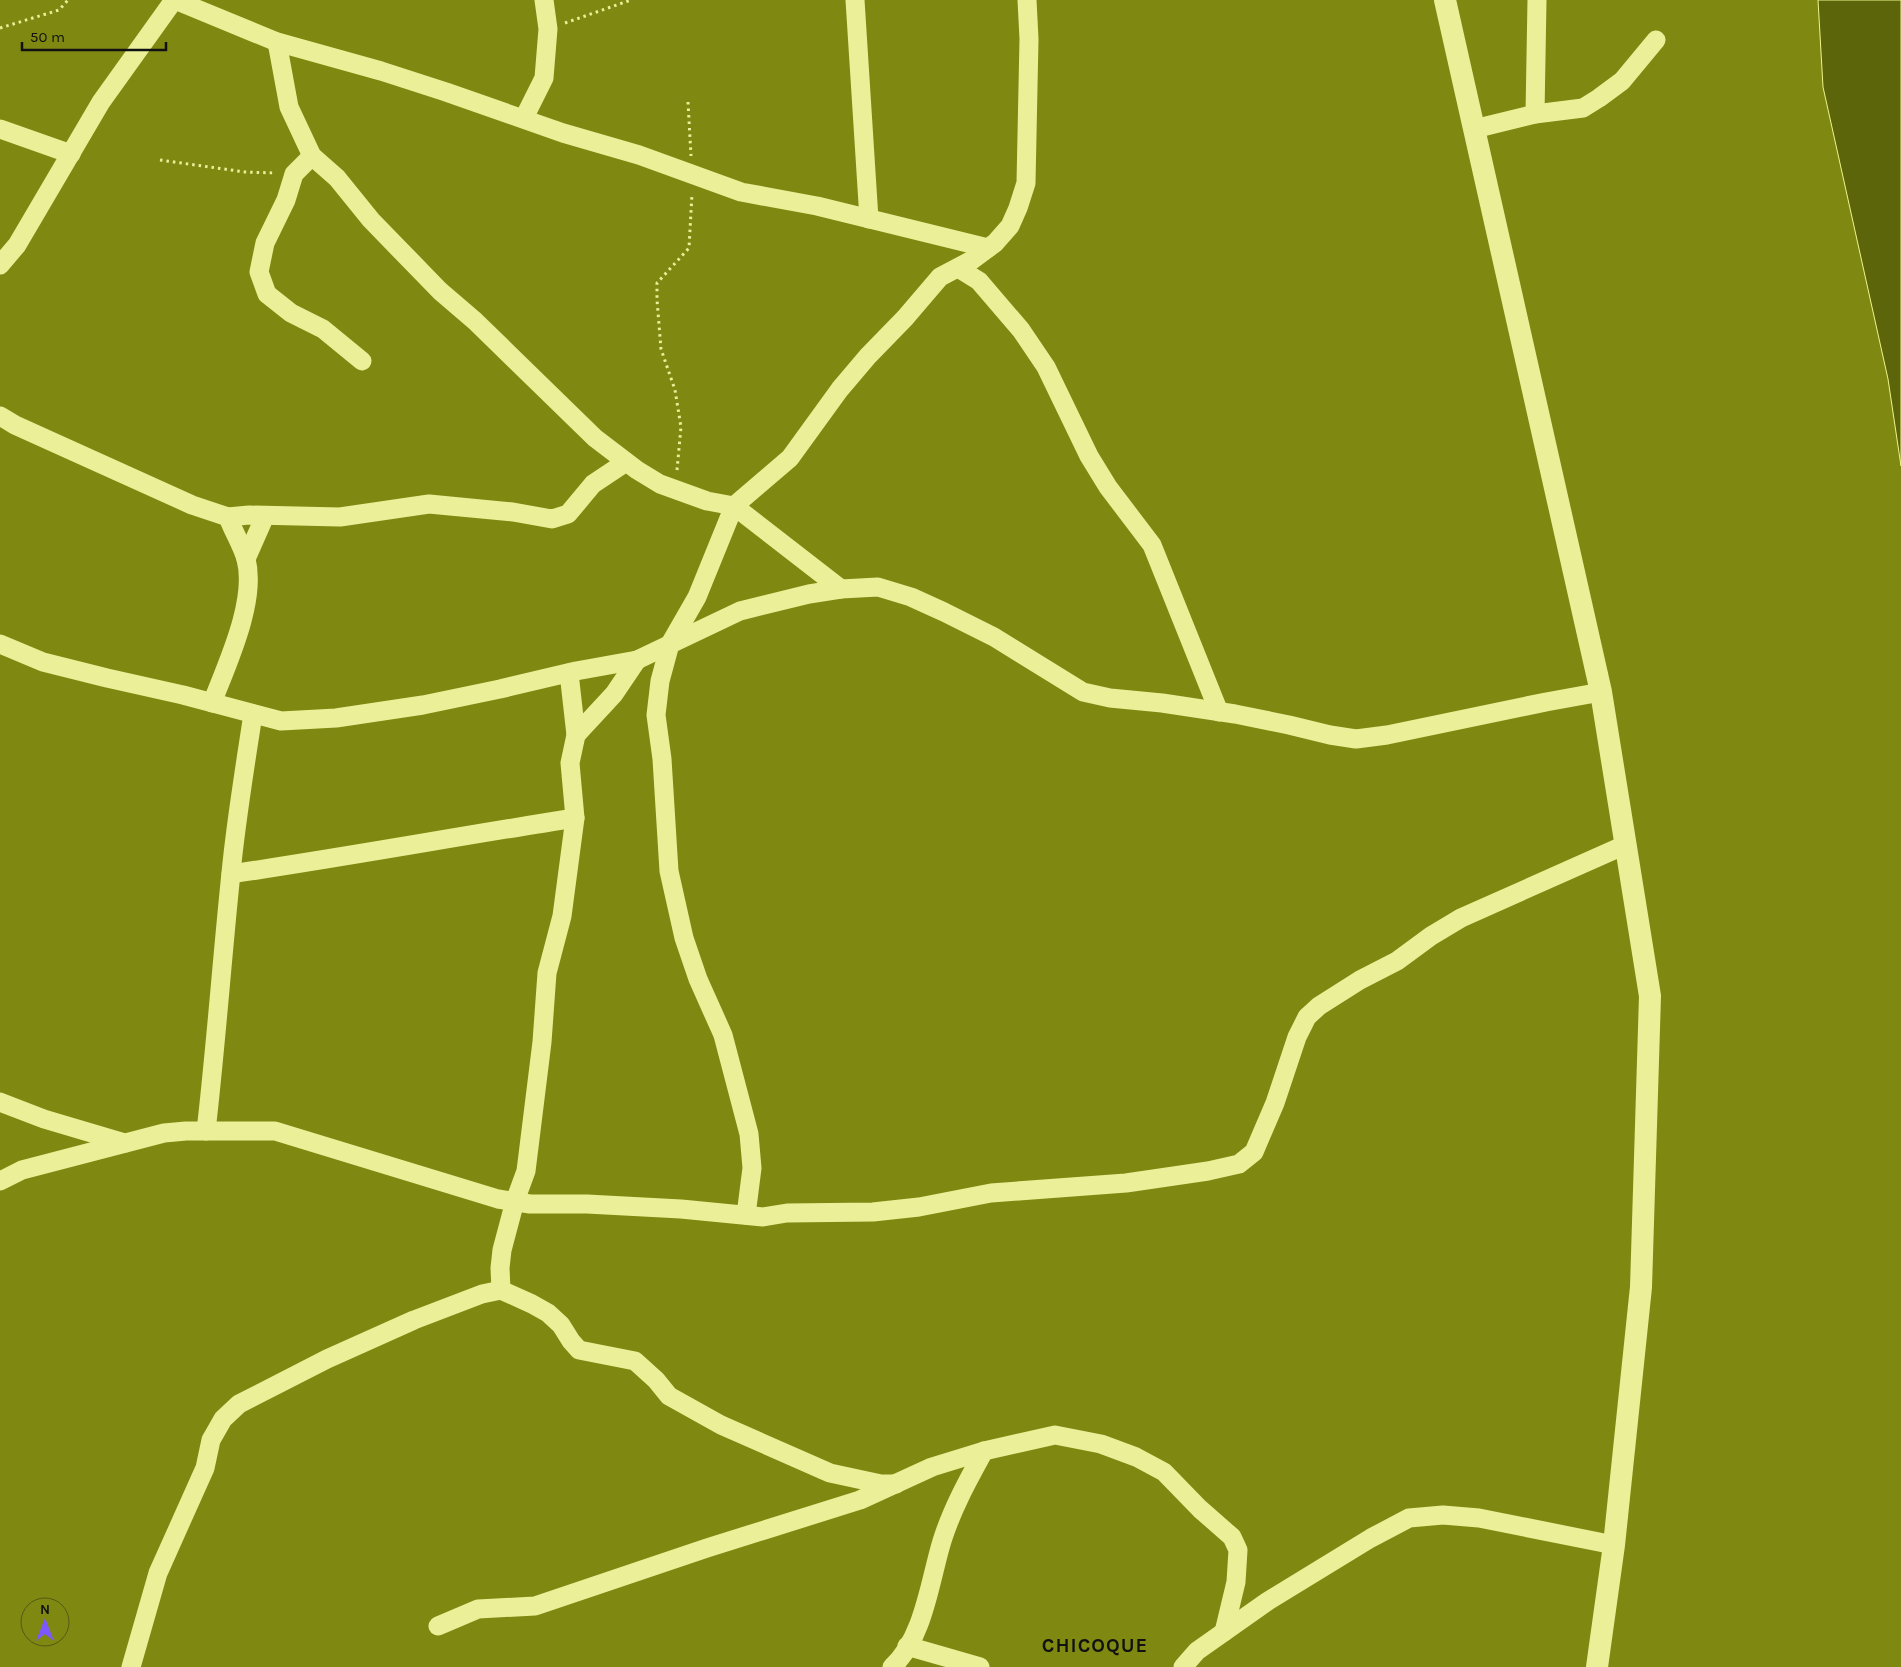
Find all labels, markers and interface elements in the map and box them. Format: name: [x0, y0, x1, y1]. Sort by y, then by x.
scale bar: [22, 20, 166, 52]
text: 50 m: [30, 28, 65, 46]
north arrow: [20, 1597, 70, 1647]
text: N: [40, 1601, 50, 1618]
district label: CHICOQUE: [1042, 1634, 1148, 1657]

